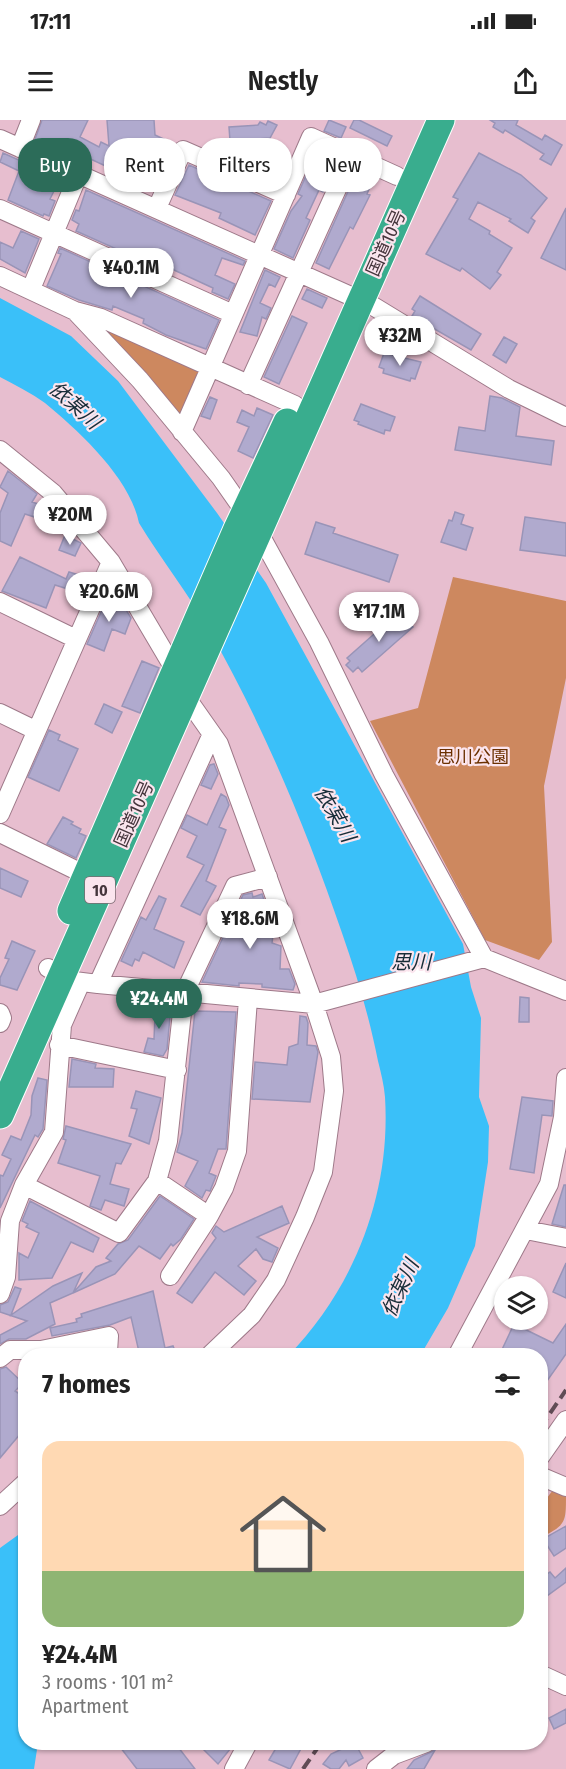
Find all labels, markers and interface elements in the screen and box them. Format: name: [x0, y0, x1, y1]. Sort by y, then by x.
text: 17:11: [30, 8, 71, 35]
icon: menu: [24, 65, 57, 98]
text: Nestly: [248, 65, 318, 97]
icon: share: [509, 65, 542, 98]
chip: Buy: [18, 138, 92, 192]
chip: Rent: [104, 138, 185, 192]
chip: Filters: [197, 138, 292, 192]
chip: New: [304, 138, 382, 192]
street label: 国道10号: [362, 206, 410, 280]
pin: ¥40.1M: [82, 248, 180, 299]
text: ¥40.1M: [103, 255, 159, 279]
pin: ¥32M: [364, 316, 436, 367]
text: ¥32M: [378, 323, 422, 347]
water label: 依某川: [45, 376, 107, 435]
pin: ¥20M: [34, 495, 106, 546]
text: ¥20M: [48, 502, 92, 526]
pin: ¥20.6M: [60, 572, 158, 623]
text: ¥20.6M: [79, 579, 139, 603]
pin: ¥17.1M: [330, 592, 428, 643]
text: ¥17.1M: [353, 599, 405, 623]
park label: 思川公園: [437, 746, 509, 768]
street label: 国道10号: [110, 777, 158, 851]
water label: 依某川: [310, 782, 361, 848]
road number: 10: [85, 877, 115, 903]
pin: ¥18.6M: [201, 899, 299, 950]
text: ¥18.6M: [221, 906, 279, 930]
water label: 思川: [391, 950, 433, 974]
pin: ¥24.4M: [110, 979, 208, 1030]
text: ¥24.4M: [130, 986, 188, 1010]
water label: 依某川: [376, 1254, 424, 1320]
map controls: [494, 1276, 548, 1330]
button: layers: [494, 1276, 548, 1330]
icon: filters: [491, 1368, 524, 1401]
text: 7 homes: [42, 1369, 130, 1400]
icon: home: [229, 1480, 337, 1588]
text: ¥24.4M: [42, 1639, 117, 1670]
text: 3 rooms · 101 m²: [42, 1670, 173, 1694]
text: Apartment: [42, 1694, 129, 1718]

